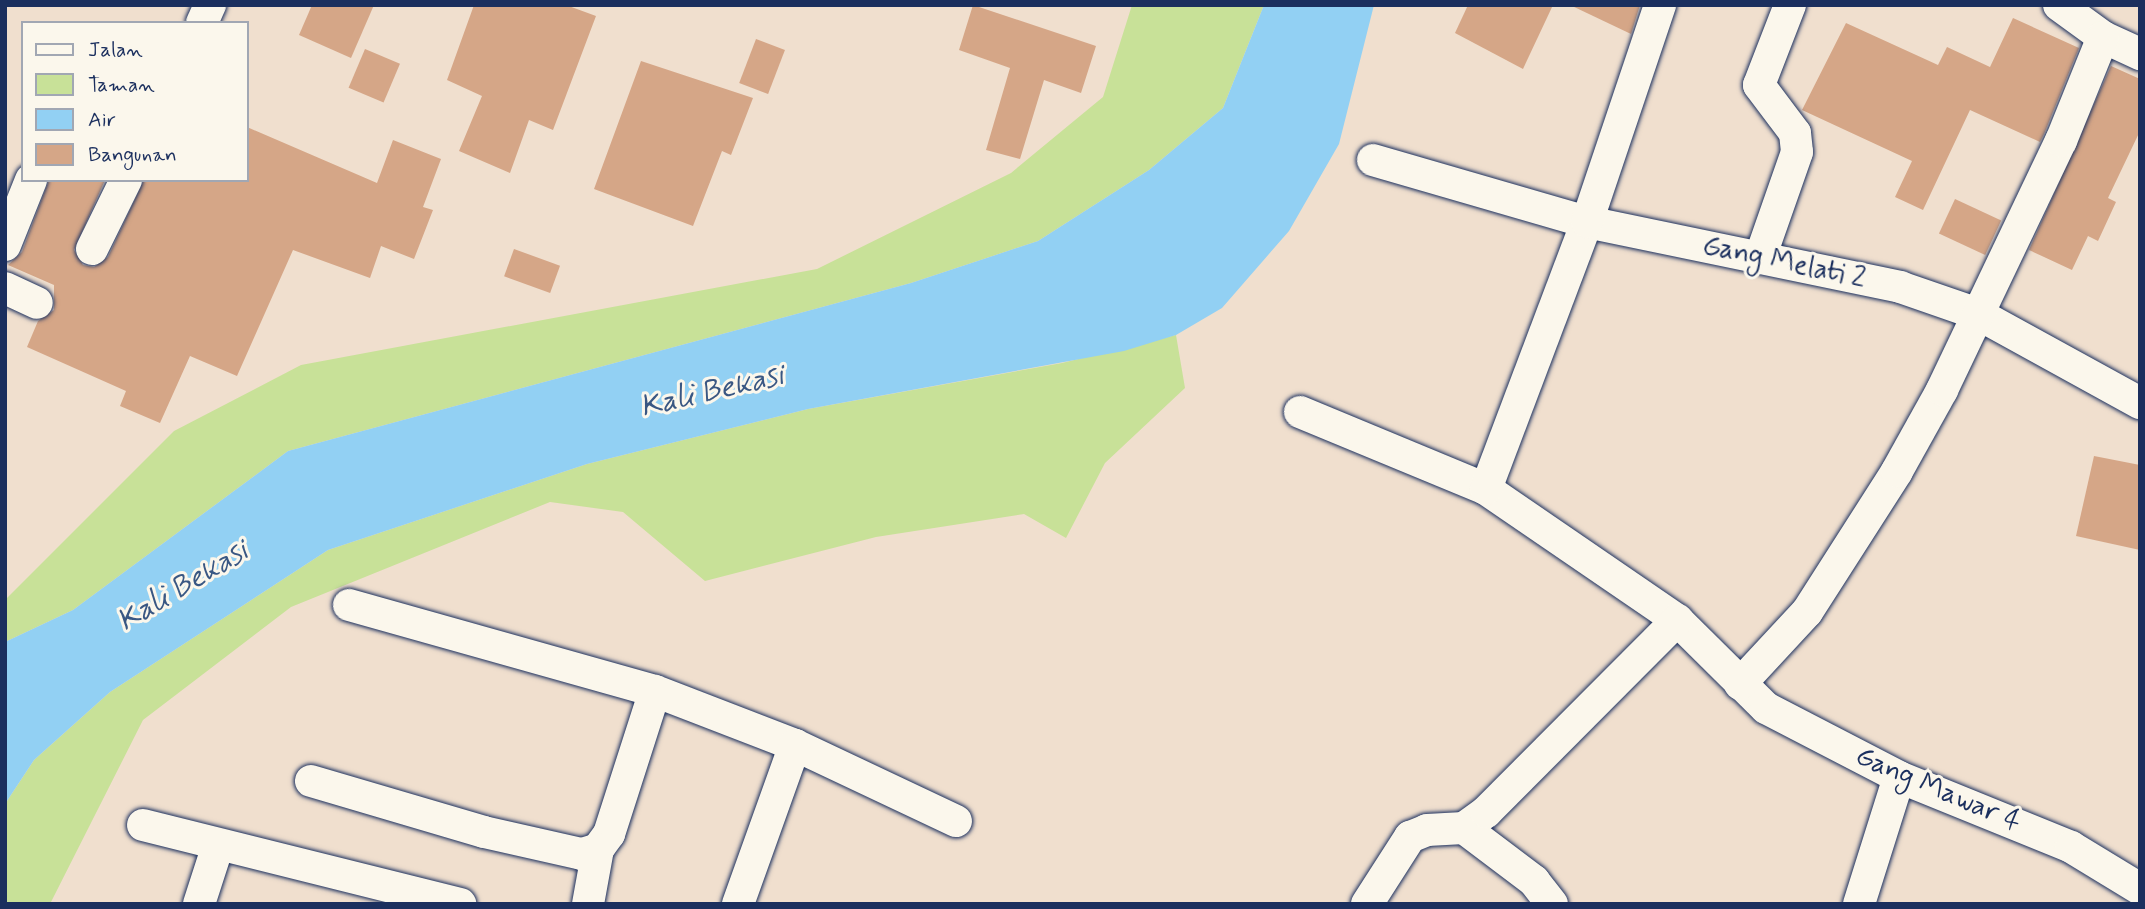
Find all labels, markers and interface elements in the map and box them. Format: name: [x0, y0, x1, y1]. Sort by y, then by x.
legend: [21, 21, 248, 182]
text: Jalan: [88, 36, 143, 64]
text: Taman: [88, 71, 155, 99]
text: Air: [88, 106, 116, 134]
text: Bangunan: [88, 141, 177, 169]
street label: Gang Melati 2: [1699, 229, 1869, 297]
water label: Kali Bekasi: [637, 358, 787, 426]
water label: Kali Bekasi: [111, 534, 255, 640]
street label: Gang Mawar 4: [1850, 740, 2026, 840]

